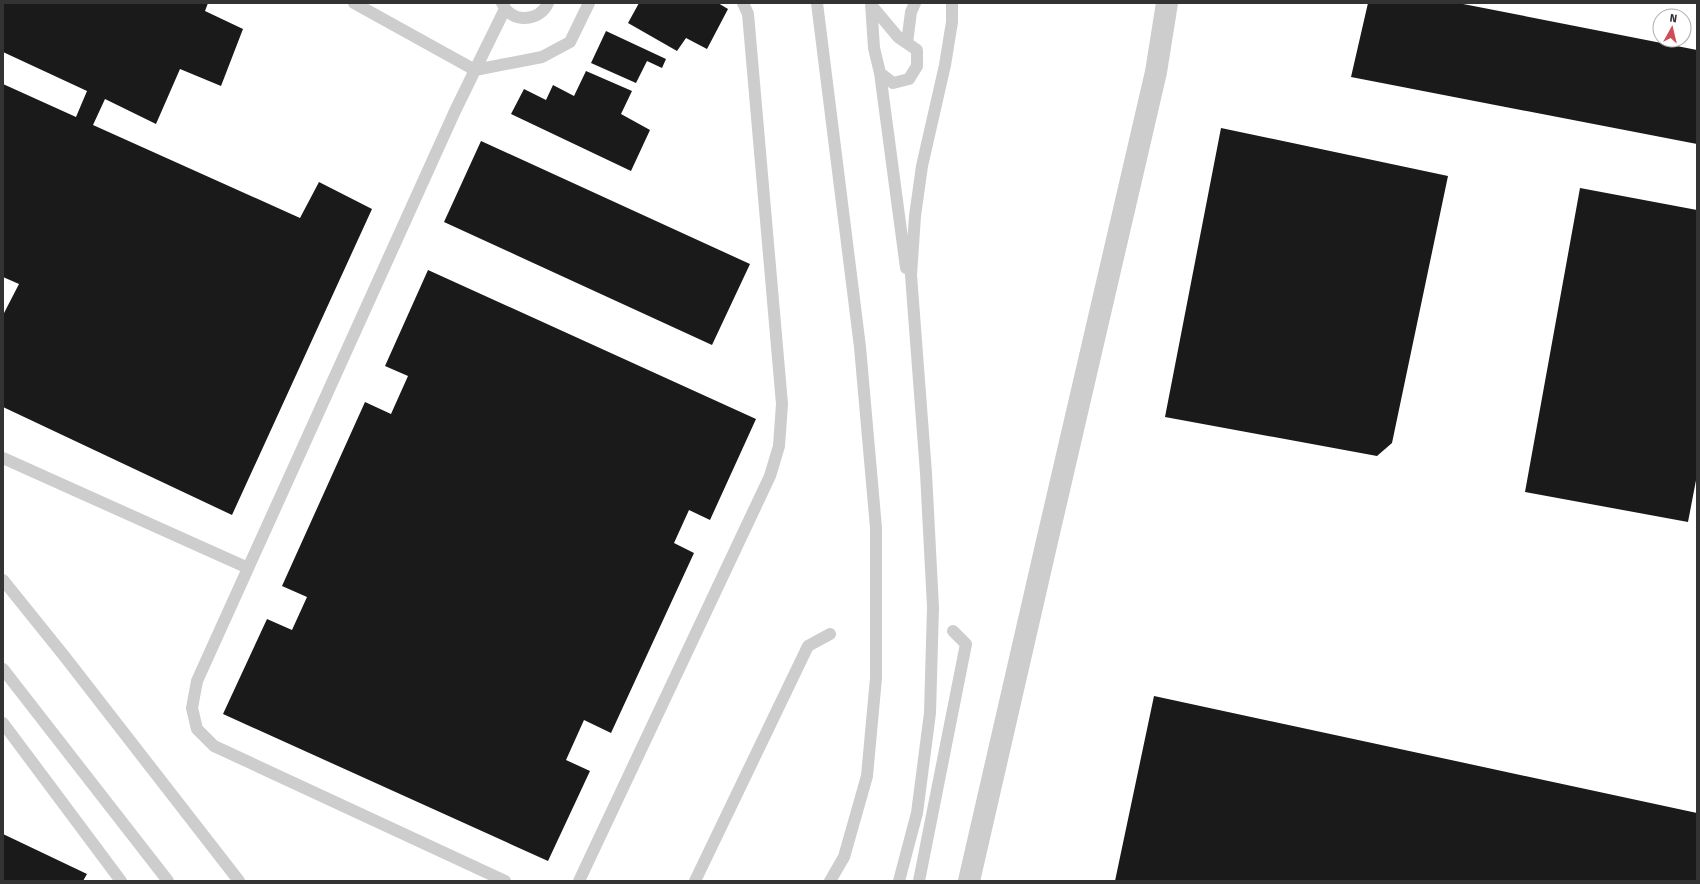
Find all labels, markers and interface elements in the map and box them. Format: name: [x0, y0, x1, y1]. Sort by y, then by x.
north arrow: [1652, 8, 1692, 48]
text: N: [1669, 12, 1678, 26]

